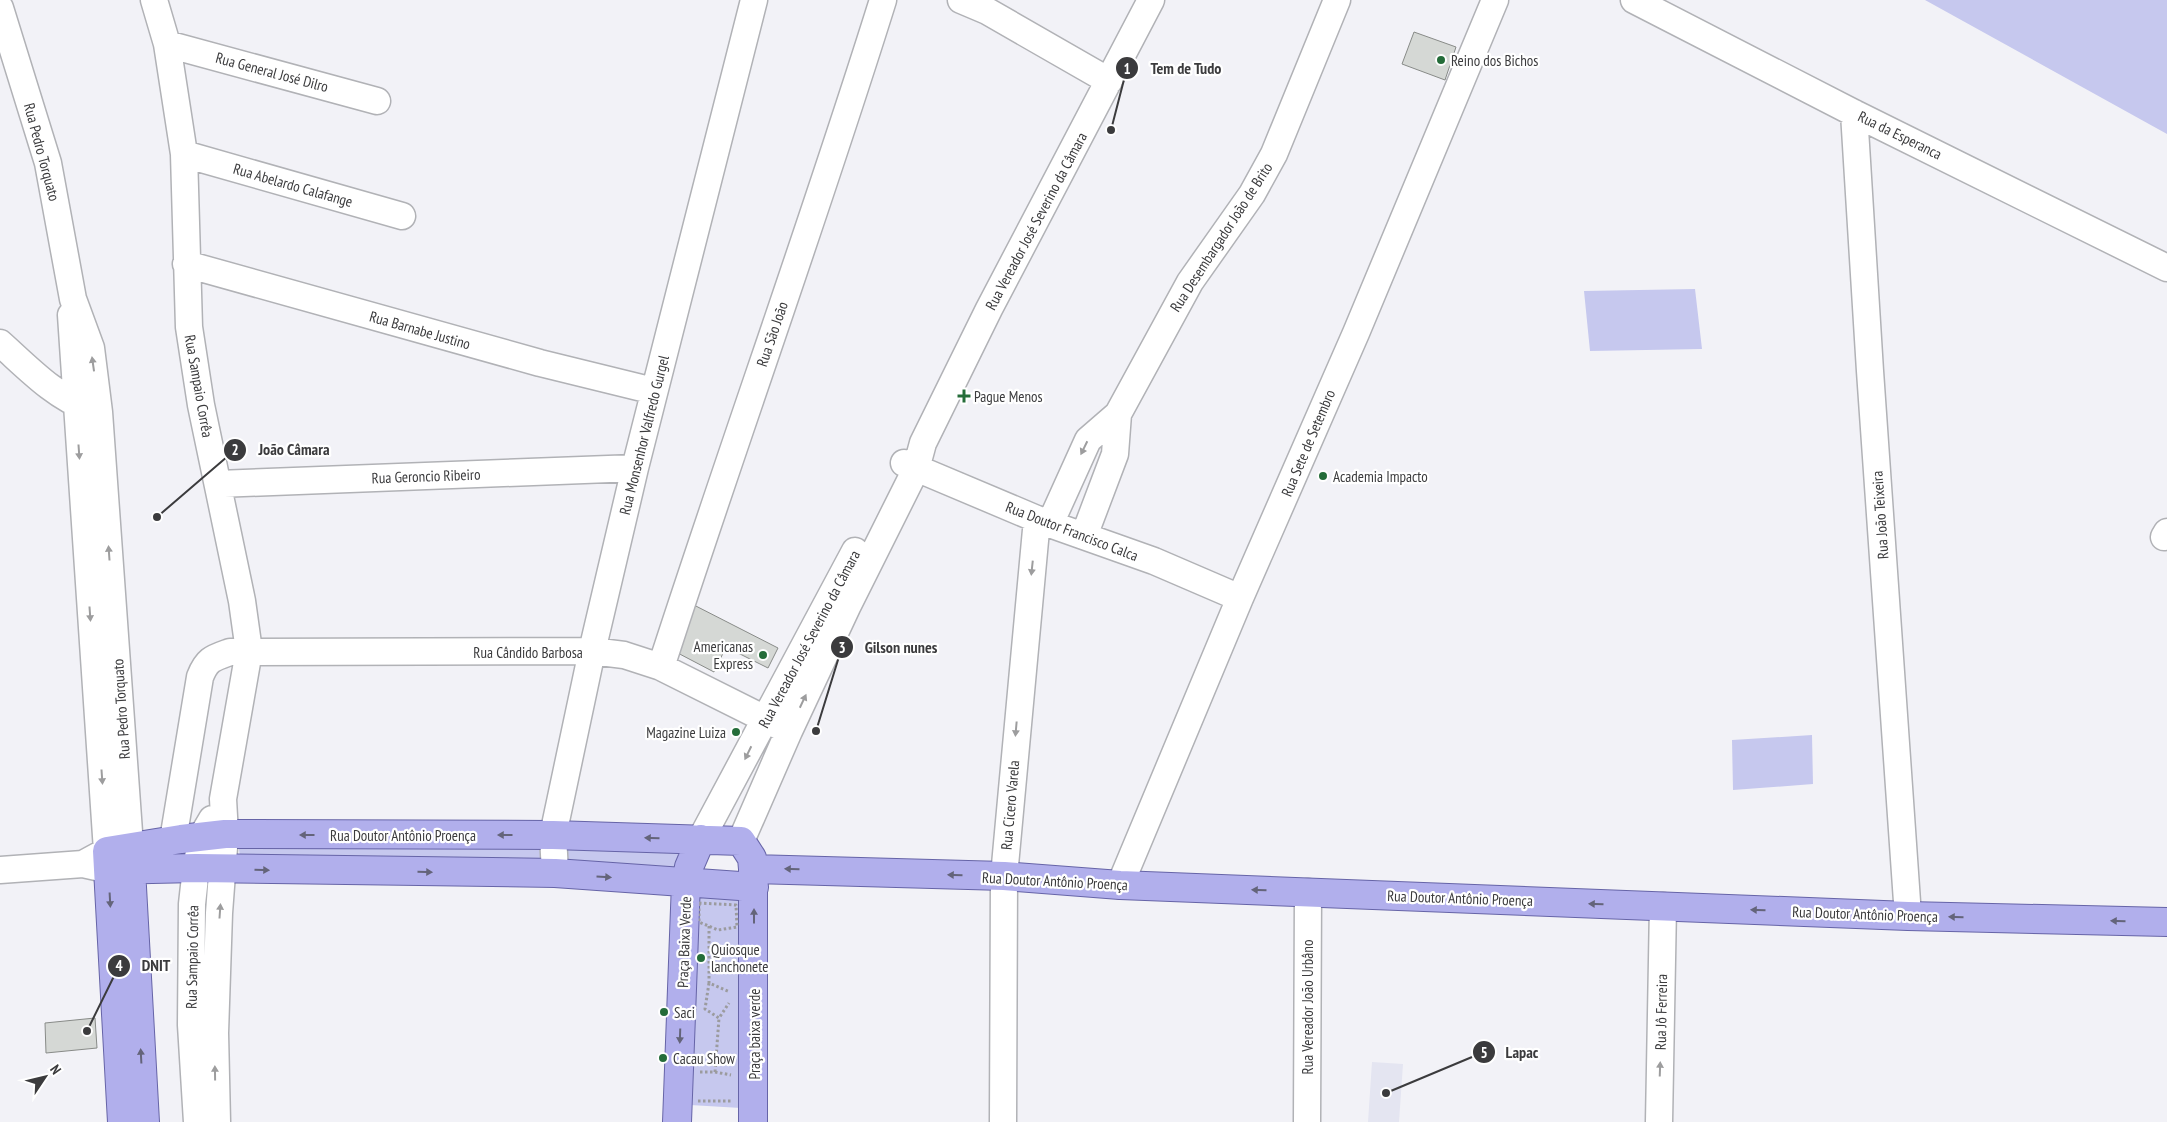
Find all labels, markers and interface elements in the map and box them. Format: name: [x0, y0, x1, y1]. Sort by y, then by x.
street label: Rua General José Dilro: [214, 48, 330, 96]
place label: Reino dos Bichos: [1451, 51, 1538, 70]
callout: Tem de Tudo: [1115, 53, 1231, 84]
marker: Reino dos Bichos: [1435, 54, 1447, 66]
text: Tem de Tudo: [1151, 58, 1222, 78]
text: 1: [1123, 59, 1131, 78]
street label: Rua Pedro Torquato: [20, 101, 64, 203]
street label: Rua da Esperanca: [1855, 107, 1945, 163]
street label: Rua Vereador José Severino da Câmara: [981, 129, 1091, 313]
street label: Rua Abelardo Calafange: [231, 159, 355, 211]
street label: Rua Desembargador João de Brito: [1166, 159, 1276, 315]
street label: Rua São João: [752, 299, 792, 369]
street label: Rua Barnabe Justino: [367, 307, 473, 353]
street label: Rua Sampaio Corrêa: [181, 333, 217, 439]
street label: Rua Monsenhor Valfredo Gurgel: [615, 353, 673, 517]
one-way arrow: [89, 356, 97, 372]
place label: Pague Menos: [974, 387, 1043, 406]
street label: Rua Sete de Setembro: [1277, 387, 1339, 499]
marker: Pague Menos: [958, 390, 970, 402]
callout: João Câmara: [223, 434, 339, 465]
text: João Câmara: [258, 439, 330, 459]
text: 2: [231, 440, 239, 459]
one-way arrow: [1080, 441, 1088, 455]
one-way arrow: [75, 445, 83, 461]
street label: Rua Geroncio Ribeiro: [371, 465, 481, 487]
place label: Academia Impacto: [1333, 467, 1428, 486]
marker: Academia Impacto: [1317, 470, 1329, 482]
street label: Rua João Teixeira: [1867, 470, 1893, 560]
street label: Rua Doutor Francisco Calca: [1003, 497, 1141, 565]
one-way arrow: [105, 545, 113, 561]
street label: Rua Vereador José Severino da Câmara: [754, 547, 864, 731]
one-way arrow: [1027, 560, 1035, 576]
one-way arrow: [87, 607, 95, 623]
callout: Gilson nunes: [830, 632, 947, 663]
place label: Americanas Express: [694, 637, 753, 673]
text: Gilson nunes: [865, 637, 938, 657]
text: 3: [838, 638, 846, 657]
street label: Rua Cândido Barbosa: [473, 643, 583, 662]
marker: Americanas Express: [757, 649, 769, 661]
street label: Rua Pedro Torquato: [108, 658, 134, 760]
one-way arrow: [800, 694, 808, 708]
one-way arrow: [1012, 722, 1020, 738]
place label: Magazine Luiza: [646, 723, 726, 742]
marker: Magazine Luiza: [730, 726, 742, 738]
one-way arrow: [744, 745, 753, 760]
street label: Rua Cicero Varela: [997, 759, 1023, 851]
one-way arrow: [98, 769, 106, 785]
street label: Rua Doutor Antônio Proença: [330, 826, 476, 845]
one-way arrow: [299, 831, 315, 839]
one-way arrow: [496, 831, 512, 839]
one-way arrow: [644, 834, 660, 842]
one-way arrow: [784, 865, 800, 873]
one-way arrow: [254, 866, 270, 874]
one-way arrow: [417, 868, 433, 876]
street label: Rua Doutor Antônio Proença: [982, 868, 1128, 894]
one-way arrow: [947, 871, 963, 879]
one-way arrow: [596, 873, 612, 881]
one-way arrow: [1251, 886, 1267, 894]
street label: Rua Doutor Antônio Proença: [1387, 886, 1533, 910]
one-way arrow: [106, 892, 114, 908]
street label: Praça Baixa Verde: [673, 896, 695, 988]
one-way arrow: [1588, 899, 1604, 907]
street label: Rua Doutor Antônio Proença: [1792, 902, 1938, 926]
one-way arrow: [216, 903, 224, 919]
street label: Rua Sampaio Corrêa: [182, 905, 202, 1009]
one-way arrow: [1750, 905, 1766, 913]
one-way arrow: [750, 908, 758, 924]
one-way arrow: [1948, 913, 1964, 921]
one-way arrow: [2110, 917, 2126, 925]
place label: Quiosque lanchonete: [711, 940, 768, 976]
street label: Rua Vereador João Urbâno: [1298, 940, 1317, 1074]
callout: DNIT: [106, 950, 180, 981]
marker: Quiosque lanchonete: [695, 952, 707, 964]
text: DNIT: [142, 955, 171, 975]
text: 4: [115, 956, 123, 975]
street label: Rua Jô Ferreira: [1651, 974, 1671, 1050]
street label: Praça baixa verde: [745, 989, 764, 1079]
place label: Saci: [674, 1003, 695, 1022]
marker: Saci: [658, 1006, 670, 1018]
one-way arrow: [676, 1028, 684, 1044]
callout: Lapac: [1471, 1037, 1549, 1068]
text: Lapac: [1506, 1042, 1539, 1062]
text: 5: [1480, 1043, 1488, 1062]
one-way arrow: [137, 1048, 145, 1064]
place label: Cacau Show: [673, 1049, 735, 1068]
north arrow: [20, 1052, 70, 1102]
marker: Cacau Show: [657, 1052, 669, 1064]
one-way arrow: [1656, 1060, 1664, 1076]
text: N: [46, 1061, 65, 1078]
one-way arrow: [211, 1065, 219, 1081]

